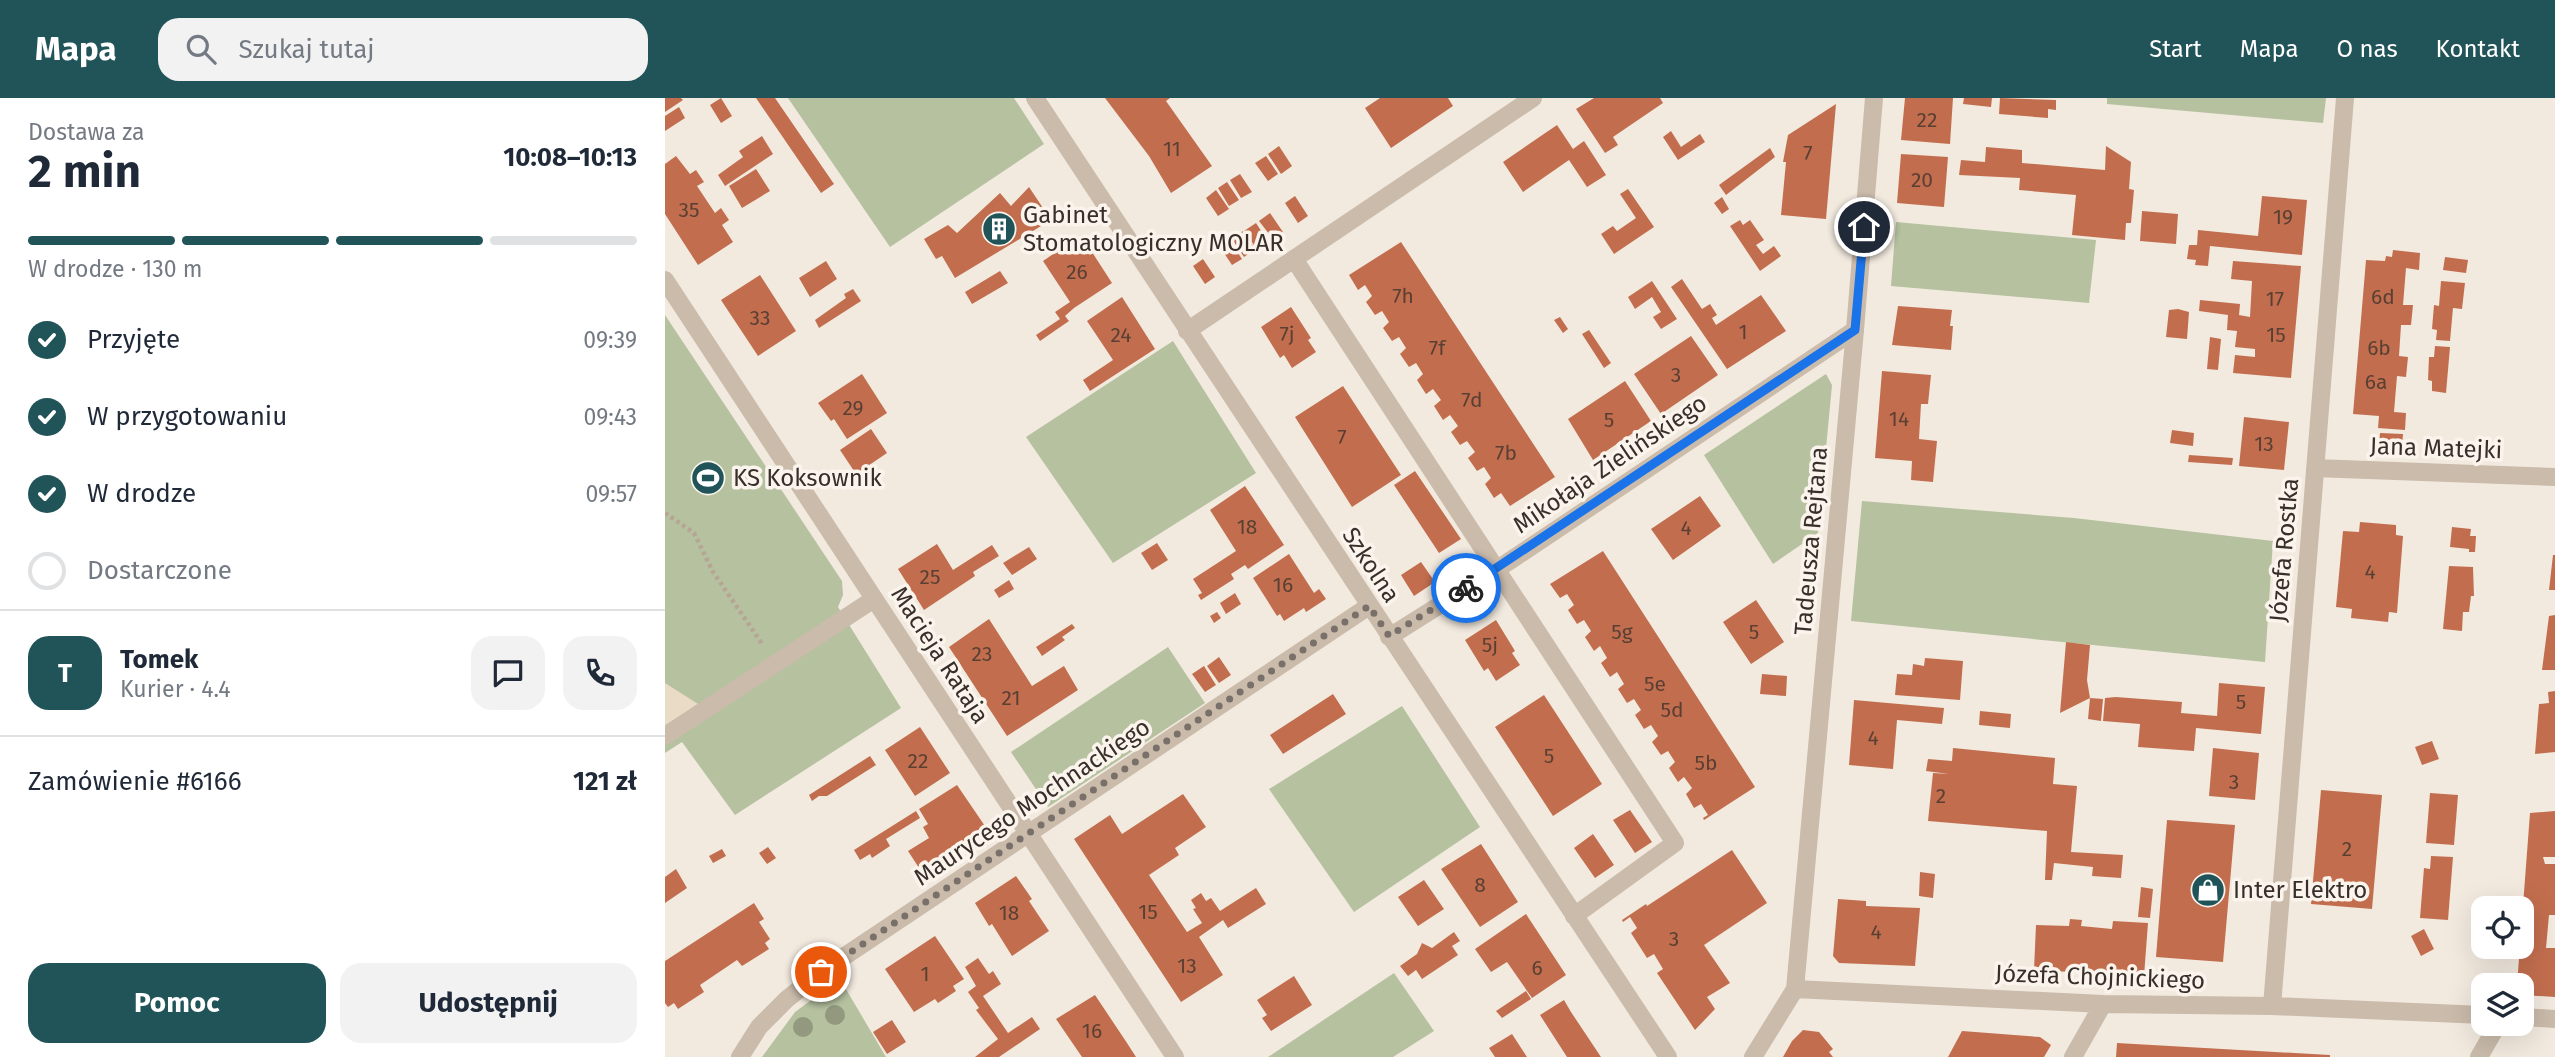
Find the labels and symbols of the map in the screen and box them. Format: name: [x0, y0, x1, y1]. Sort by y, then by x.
house number: 22: [1917, 107, 1937, 133]
house number: 11: [1163, 136, 1181, 162]
house number: 7: [1803, 140, 1813, 166]
house number: 20: [1911, 167, 1933, 193]
house number: 35: [679, 197, 700, 223]
pin: [1834, 197, 1894, 257]
place label: Gabinet Stomatologiczny MOLAR: [1023, 201, 1284, 257]
house number: 19: [2273, 204, 2293, 230]
building icon: Gabinet Stomatologiczny MOLAR: [980, 210, 1018, 248]
house number: 26: [1066, 259, 1088, 285]
house number: 7h: [1392, 283, 1414, 309]
house number: 6d: [2371, 284, 2395, 310]
house number: 17: [2266, 286, 2284, 312]
house number: 33: [750, 305, 770, 331]
house number: 1: [1738, 319, 1748, 345]
house number: 7j: [1279, 321, 1295, 347]
house number: 24: [1111, 322, 1132, 348]
house number: 15: [2266, 322, 2286, 348]
house number: 7f: [1429, 335, 1447, 361]
house number: 6b: [2367, 335, 2391, 361]
house number: 3: [1671, 362, 1681, 388]
house number: 6a: [2365, 369, 2387, 395]
house number: 7d: [1461, 387, 1483, 413]
street label: Mikołaja Zielińskiego: [1508, 389, 1712, 539]
house number: 29: [842, 395, 864, 421]
house number: 14: [1889, 406, 1909, 432]
house number: 5: [1604, 407, 1614, 433]
house number: 7: [1337, 424, 1347, 450]
house number: 13: [2254, 431, 2274, 457]
street label: Jana Matejki: [2369, 432, 2503, 464]
house number: 7b: [1495, 440, 1517, 466]
street label: Tadeusza Rejtana: [1789, 446, 1833, 636]
sports icon: KS Koksownik: [689, 459, 727, 497]
place label: KS Koksownik: [733, 464, 883, 492]
street label: Józefa Rostka: [2264, 477, 2304, 623]
house number: 18: [1237, 514, 1257, 540]
house number: 4: [1680, 515, 1692, 541]
street label: Szkolna: [1336, 522, 1406, 608]
courier: [1431, 553, 1501, 623]
house number: 4: [2364, 559, 2376, 585]
house number: 25: [920, 564, 940, 590]
house number: 16: [1273, 572, 1293, 598]
street label: Macieja Rataja: [885, 581, 995, 729]
house number: 5g: [1611, 619, 1633, 645]
house number: 5: [1749, 619, 1759, 645]
house number: 5j: [1482, 632, 1498, 658]
house number: 23: [972, 641, 992, 667]
house number: 5e: [1644, 671, 1666, 697]
house number: 21: [1002, 685, 1020, 711]
house number: 5: [2236, 689, 2246, 715]
house number: 5d: [1660, 697, 1684, 723]
street label: Maurycego Mochnackiego: [909, 713, 1155, 891]
house number: 4: [1867, 725, 1879, 751]
house number: 5: [1544, 743, 1554, 769]
house number: 22: [908, 748, 928, 774]
house number: 5b: [1695, 750, 1718, 776]
house number: 3: [2229, 769, 2239, 795]
house number: 2: [1936, 783, 1946, 809]
house number: 2: [2342, 836, 2352, 862]
shop icon: Inter Elektro: [2189, 871, 2227, 909]
house number: 8: [1474, 872, 1486, 898]
place label: Inter Elektro: [2233, 876, 2367, 904]
house number: 15: [1138, 899, 1158, 925]
house number: 18: [999, 900, 1019, 926]
house number: 4: [1870, 919, 1882, 945]
house number: 3: [1669, 926, 1679, 952]
pin: [791, 942, 851, 1002]
house number: 13: [1177, 953, 1197, 979]
house number: 6: [1531, 955, 1543, 981]
street label: Józefa Chojnickiego: [1995, 959, 2205, 995]
house number: 1: [920, 961, 930, 987]
house number: 16: [1082, 1018, 1102, 1044]

